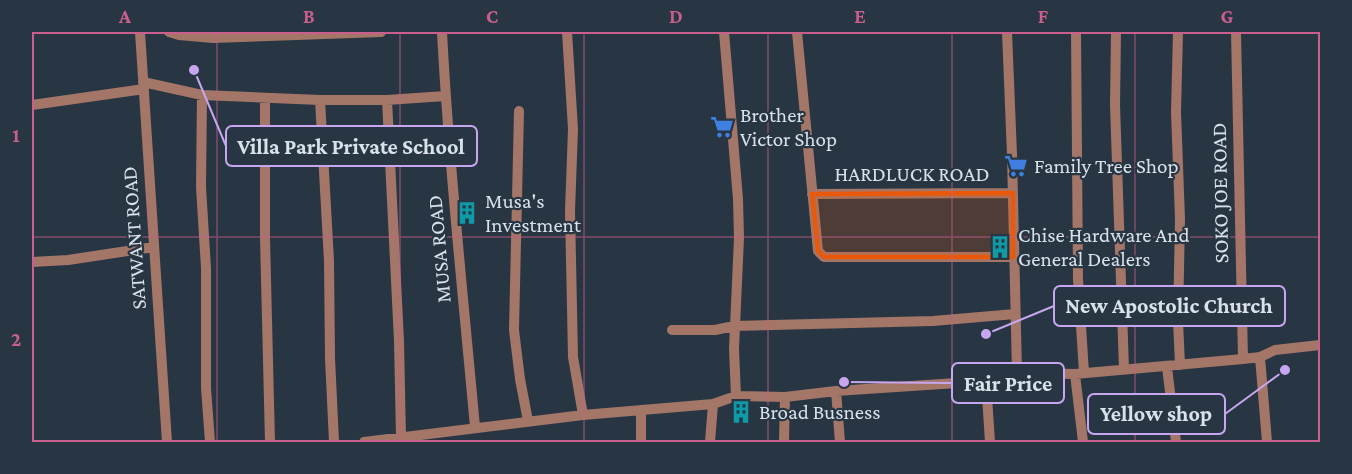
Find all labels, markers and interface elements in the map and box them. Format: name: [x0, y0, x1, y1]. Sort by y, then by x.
text: A: [118, 5, 132, 27]
text: B: [303, 5, 315, 27]
text: C: [486, 5, 498, 27]
text: D: [669, 5, 683, 27]
text: E: [854, 5, 866, 27]
text: F: [1038, 5, 1049, 27]
text: G: [1221, 5, 1234, 27]
place label: Brother Victor Shop: [740, 103, 837, 151]
supermarket icon: Brother Victor Shop: [709, 114, 735, 140]
street label: SOKO JOE ROAD: [1207, 122, 1233, 264]
text: 1: [12, 124, 20, 146]
callout: Villa Park Private School: [226, 126, 477, 166]
text: Villa Park Private School: [236, 134, 465, 159]
supermarket icon: Family Tree Shop: [1003, 153, 1029, 179]
place label: Family Tree Shop: [1034, 154, 1178, 178]
street label: HARDLUCK ROAD: [834, 162, 990, 186]
street label: SATWANT ROAD: [117, 166, 151, 310]
place label: Musa's Investment: [485, 189, 582, 237]
street label: MUSA ROAD: [422, 194, 456, 304]
building icon: Musa's Investment: [454, 200, 480, 226]
place label: Chise Hardware And General Dealers: [1018, 223, 1190, 271]
building icon: Chise Hardware And General Dealers: [987, 234, 1013, 260]
callout: New Apostolic Church: [1054, 286, 1285, 326]
text: New Apostolic Church: [1065, 293, 1273, 318]
text: 2: [11, 328, 21, 350]
callout: Fair Price: [952, 363, 1064, 403]
text: Fair Price: [964, 371, 1052, 396]
callout: Yellow shop: [1088, 394, 1225, 434]
building icon: Broad Busness: [728, 399, 754, 425]
place label: Broad Busness: [759, 400, 881, 424]
text: Yellow shop: [1100, 401, 1212, 426]

